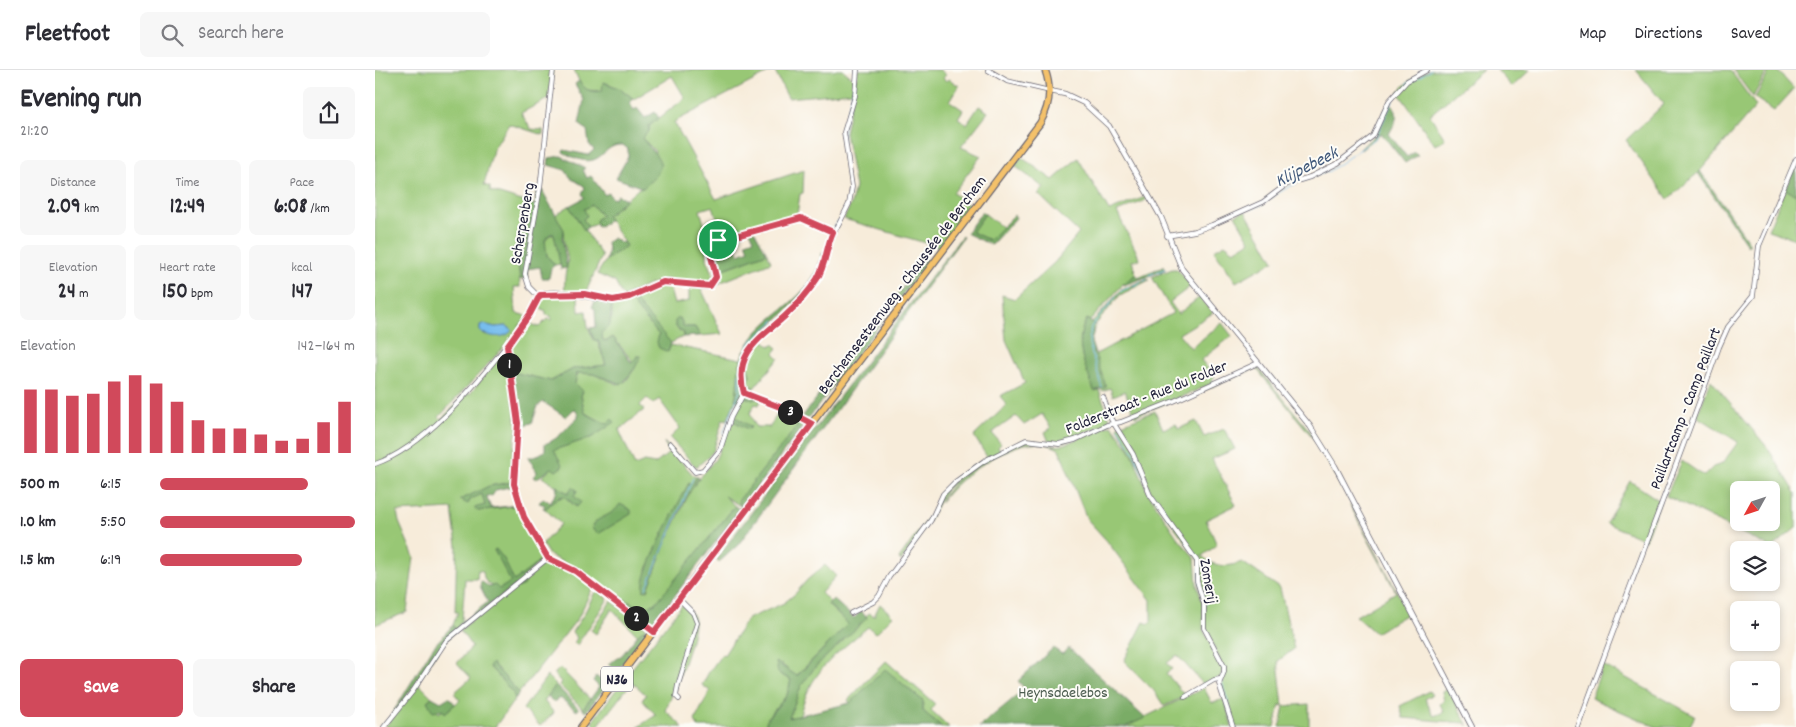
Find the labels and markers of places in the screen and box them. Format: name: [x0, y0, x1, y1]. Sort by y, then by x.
pin: [697, 219, 739, 261]
pin: 1: [497, 352, 521, 378]
pin: 3: [777, 400, 803, 424]
pin: 2: [623, 606, 649, 630]

